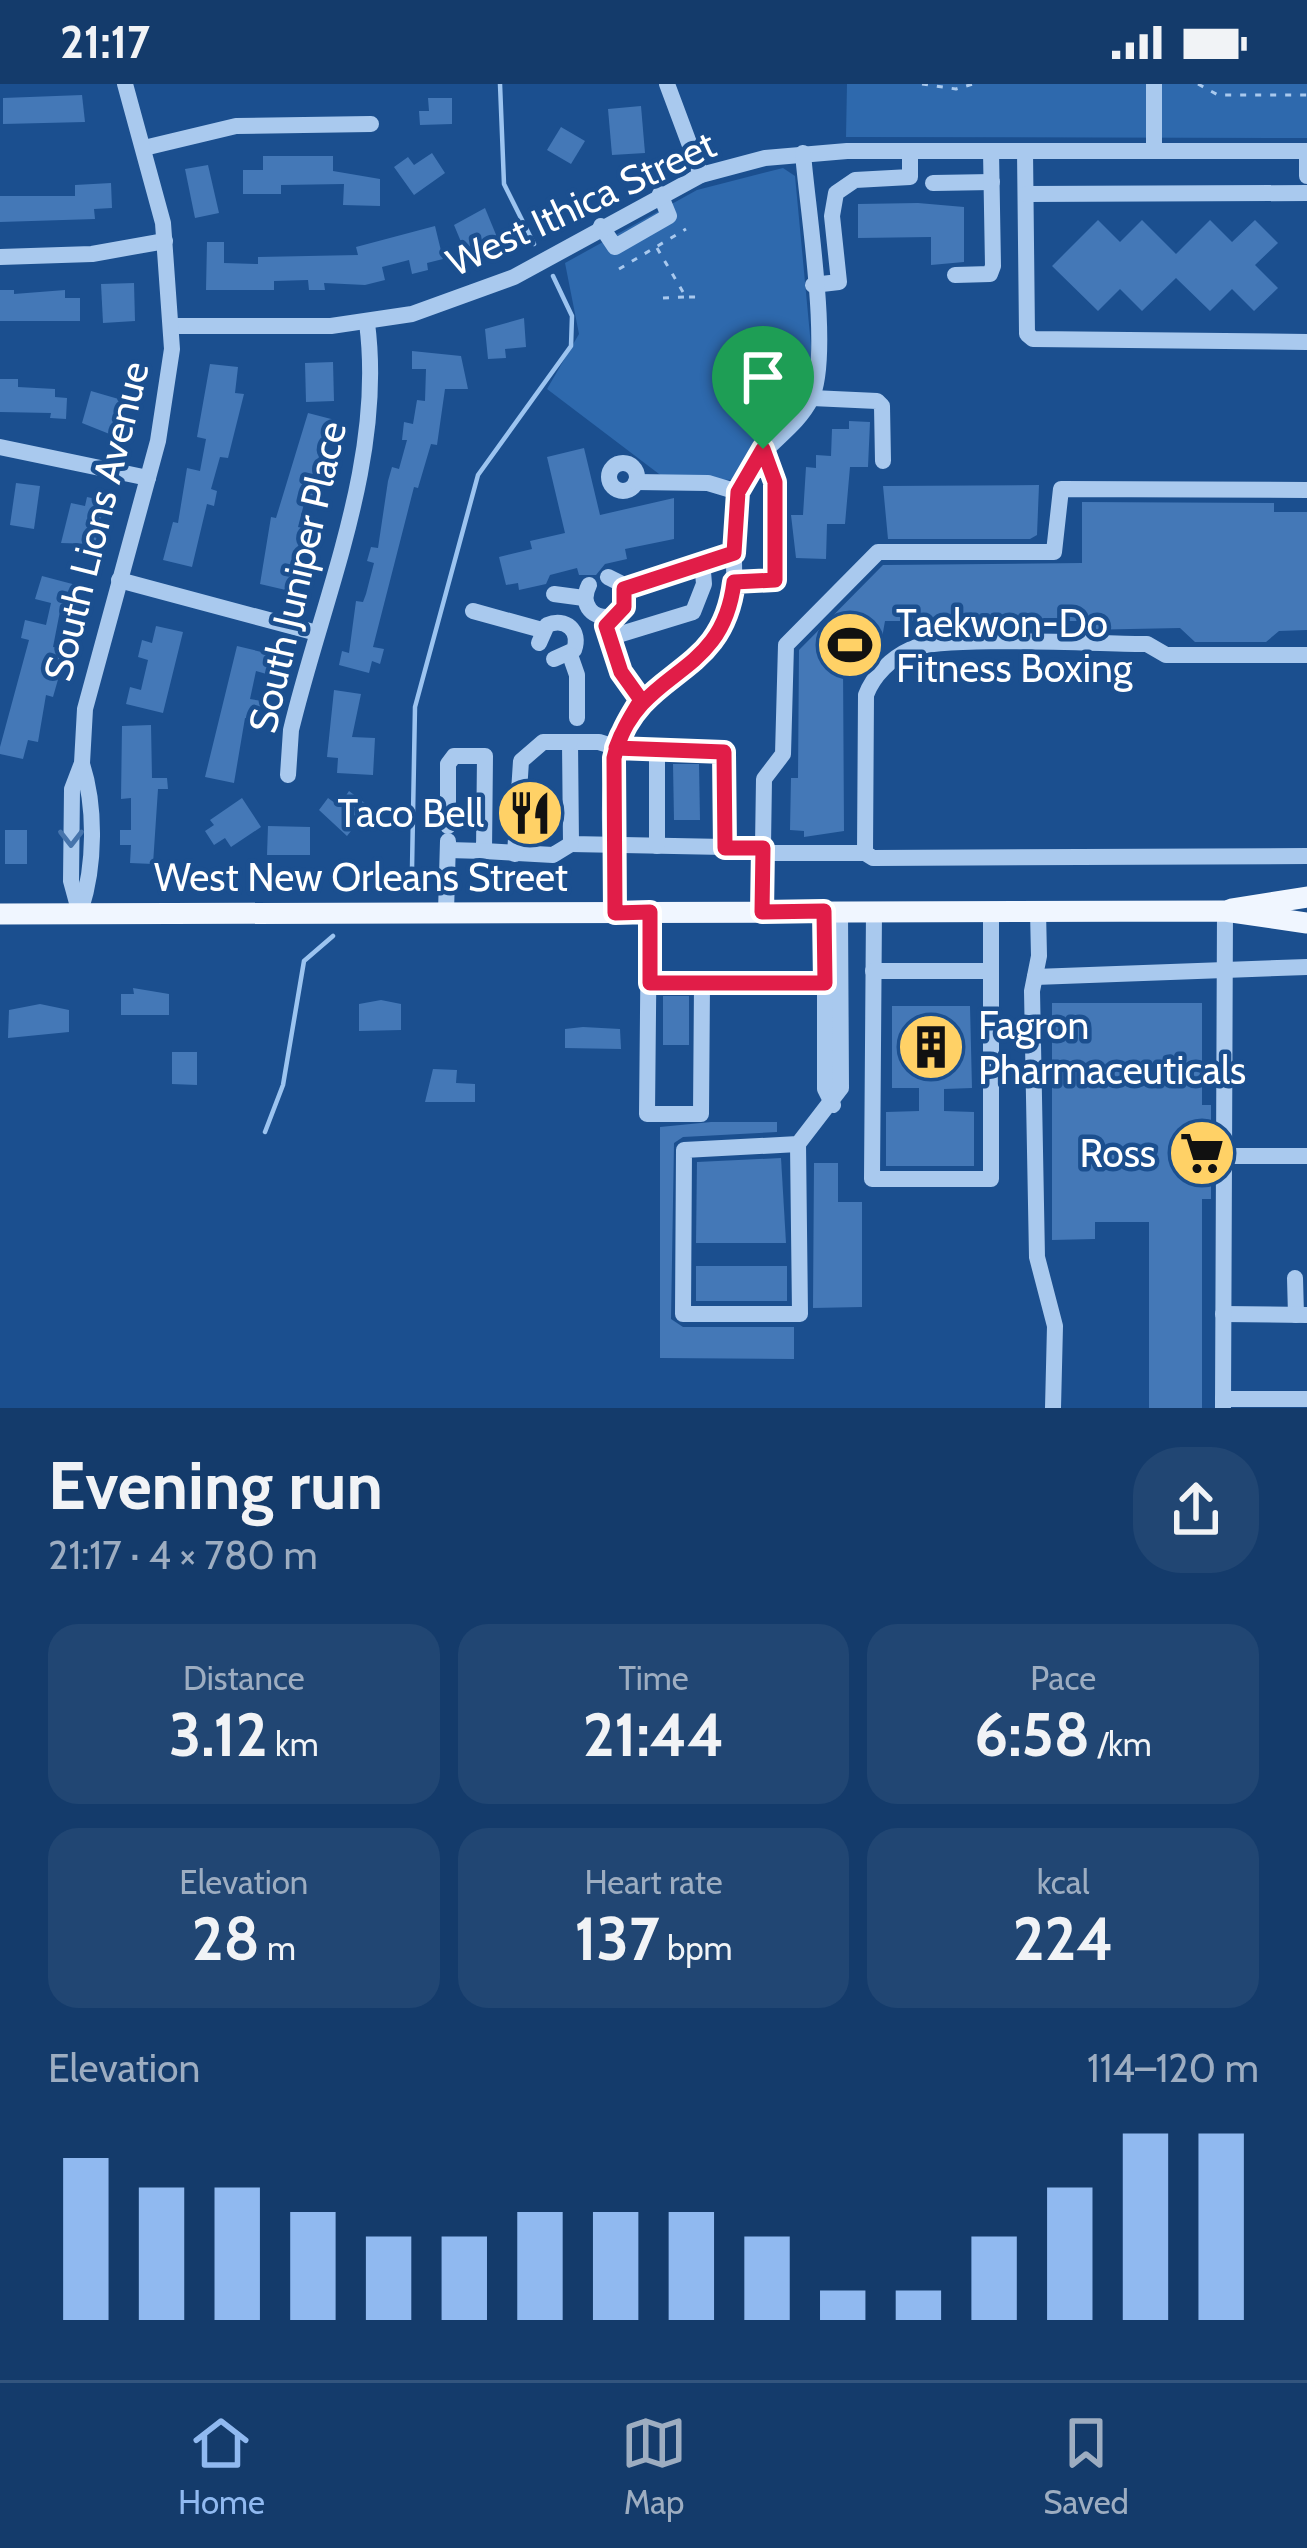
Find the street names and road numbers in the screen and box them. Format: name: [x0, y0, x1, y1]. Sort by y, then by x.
street label: West Ithica Street: [439, 120, 723, 286]
street label: South Lions Avenue: [33, 356, 159, 686]
street label: South Juniper Place: [238, 417, 356, 737]
street label: West New Orleans Street: [154, 853, 568, 901]

